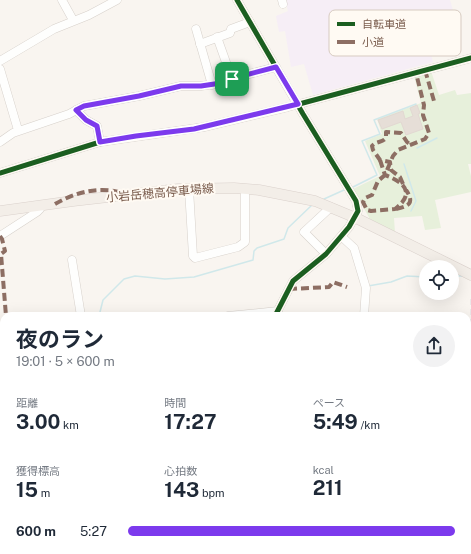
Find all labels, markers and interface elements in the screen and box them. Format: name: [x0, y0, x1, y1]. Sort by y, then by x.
legend: [329, 10, 461, 56]
text: 自転車道: [362, 18, 406, 30]
text: 小道: [362, 36, 384, 48]
pin: [215, 62, 249, 96]
icon: arrive: [221, 68, 243, 90]
street label: 小岩岳穂高停車場線: [106, 181, 214, 205]
map controls: [419, 260, 459, 300]
button: locate: [419, 260, 459, 300]
button: share: [413, 325, 455, 367]
text: 夜のラン: [16, 326, 104, 352]
text: 19:01 · 5 × 600 m: [16, 354, 115, 369]
text: 距離: [16, 397, 38, 409]
text: 時間: [164, 397, 186, 409]
text: ペース: [313, 397, 345, 409]
text: 3.00: [16, 410, 60, 434]
text: 17:27: [164, 410, 216, 434]
text: 5:49: [313, 410, 358, 434]
text: km: [60, 419, 79, 431]
text: /km: [358, 419, 380, 431]
text: kcal: [313, 464, 334, 476]
text: 獲得標高: [16, 465, 60, 477]
text: 心拍数: [164, 465, 197, 477]
text: 211: [313, 476, 342, 500]
text: 15: [16, 478, 38, 502]
text: 143: [164, 478, 199, 502]
text: m: [38, 487, 50, 499]
text: bpm: [199, 487, 225, 499]
text: 600 m: [16, 524, 56, 539]
text: 5:27: [80, 524, 107, 539]

